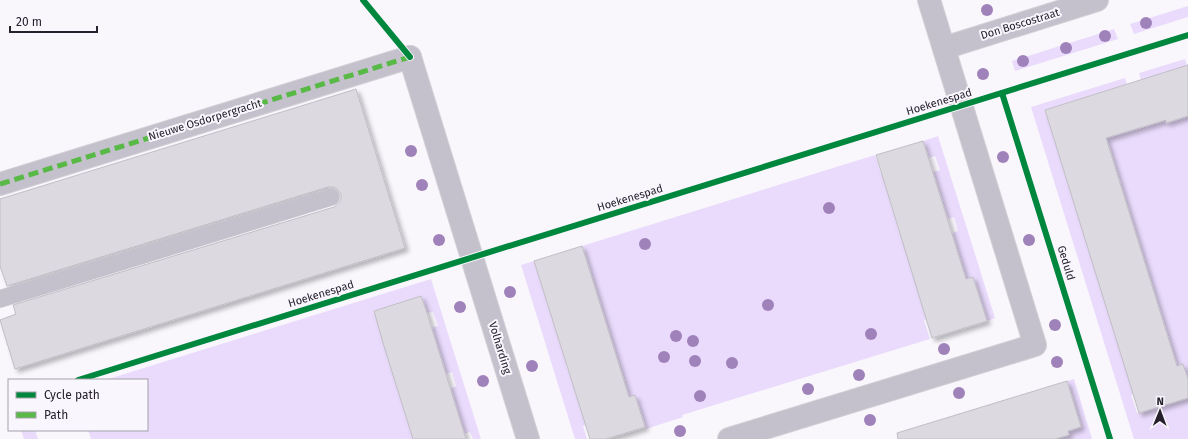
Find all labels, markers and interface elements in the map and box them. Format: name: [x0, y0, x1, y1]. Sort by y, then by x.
street label: Don Boscostraat: [979, 6, 1061, 42]
scale bar: [10, 8, 97, 34]
text: 20 m: [16, 15, 42, 29]
street label: Hoekenespad: [905, 86, 973, 118]
street label: Nieuwe Osdorpergracht: [147, 97, 263, 143]
street label: Hoekenespad: [596, 182, 664, 214]
street label: Geduld: [1055, 244, 1077, 282]
street label: Hoekenespad: [287, 278, 355, 310]
street label: Volharding: [486, 320, 514, 376]
legend: [8, 379, 148, 431]
text: Cycle path: [44, 388, 100, 402]
north arrow: [1140, 391, 1180, 431]
text: N: [1156, 395, 1164, 408]
text: Path: [44, 408, 68, 422]

